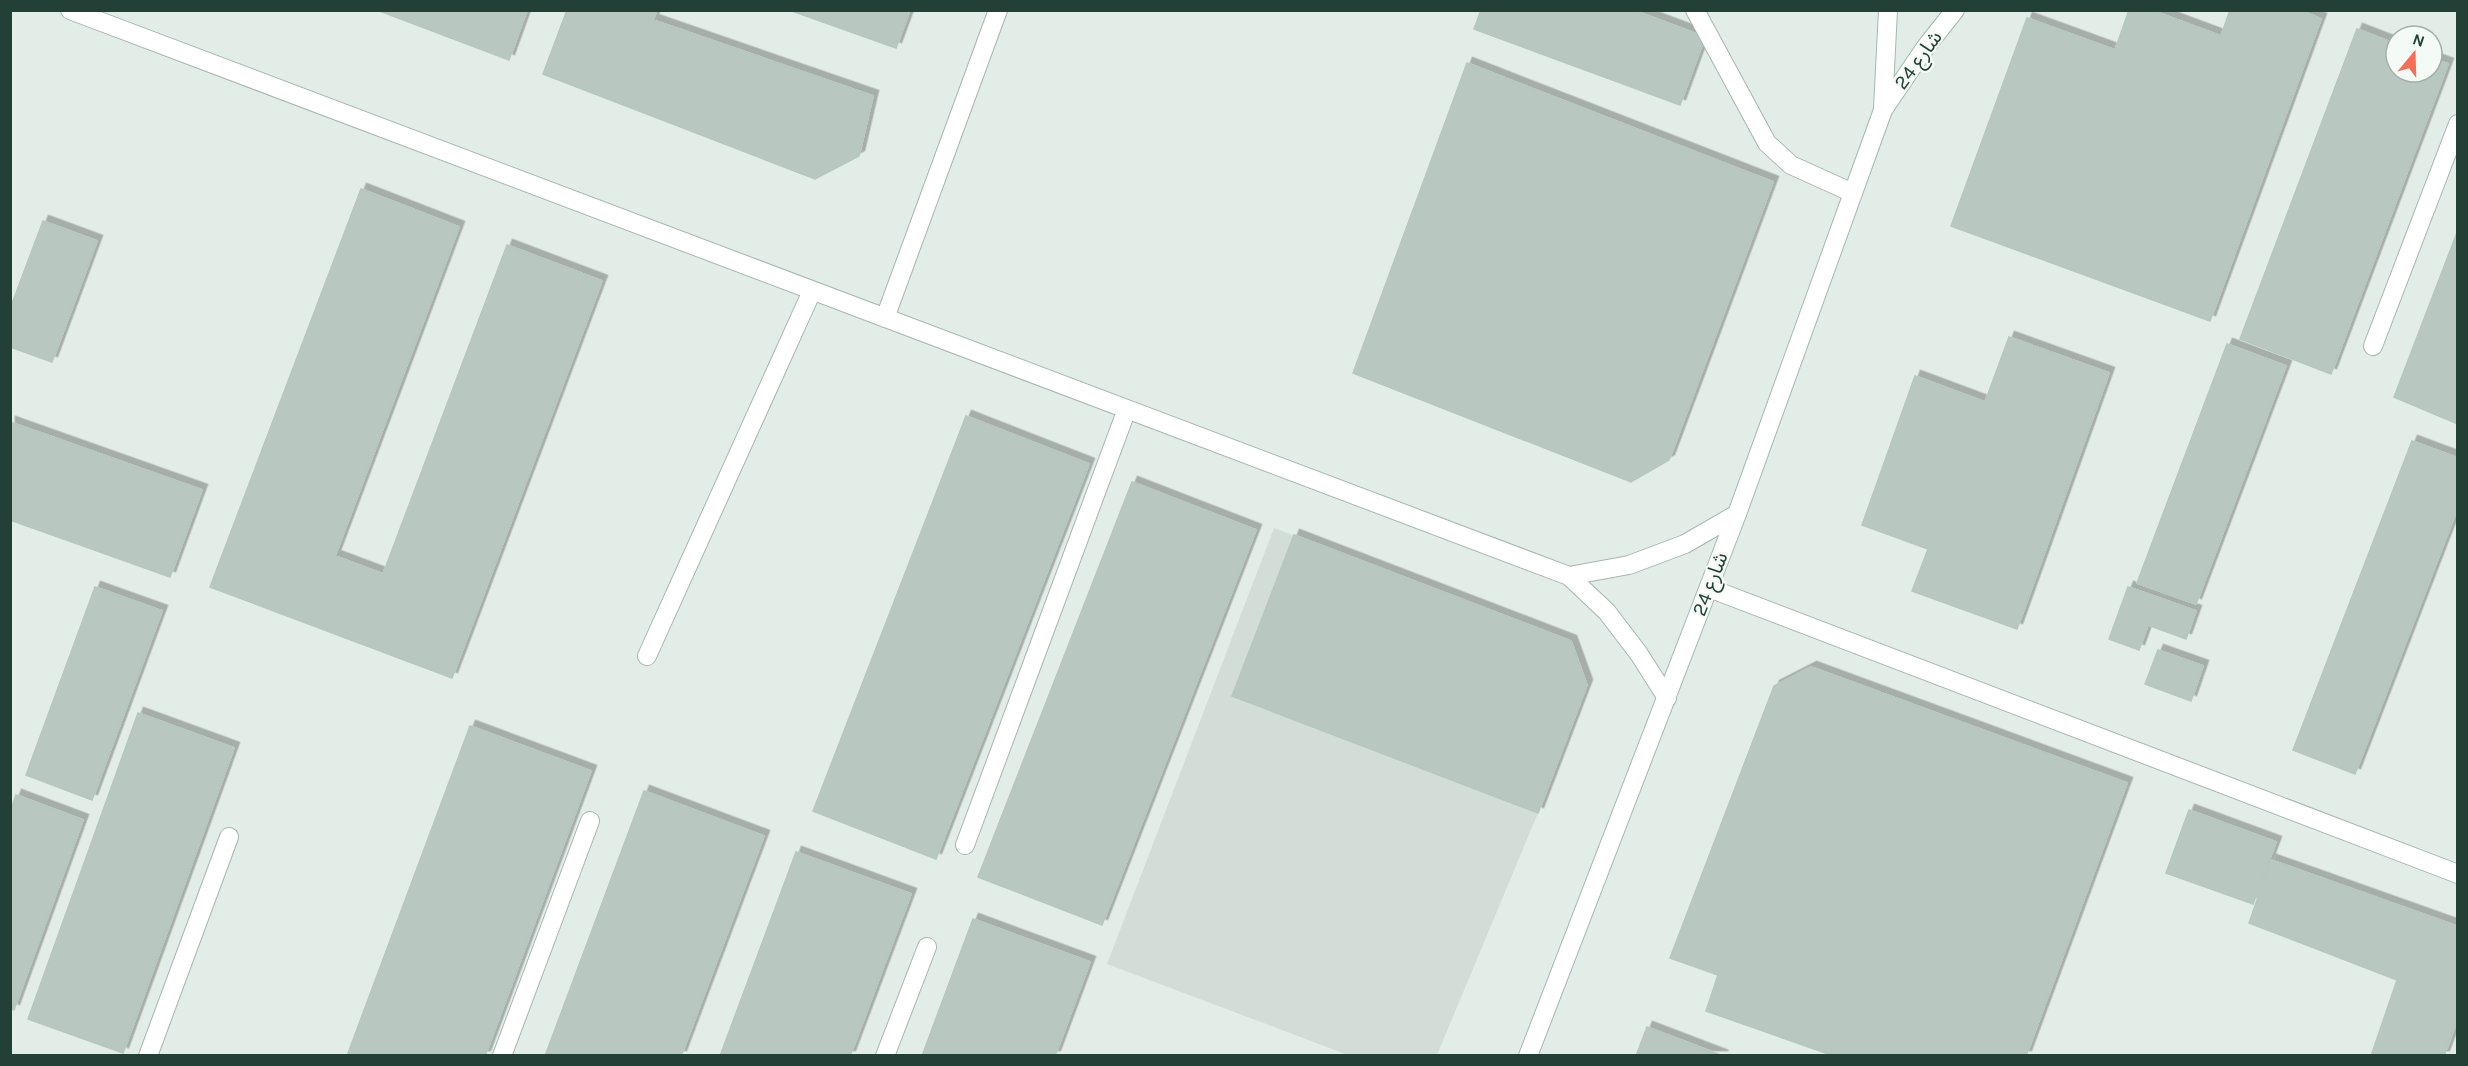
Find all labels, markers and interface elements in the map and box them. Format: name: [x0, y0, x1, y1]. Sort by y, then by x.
north arrow: [2384, 24, 2444, 84]
street label: شارع 24: [1889, 26, 1949, 95]
text: N: [2410, 29, 2427, 51]
street label: شارع 24: [1687, 549, 1735, 620]

